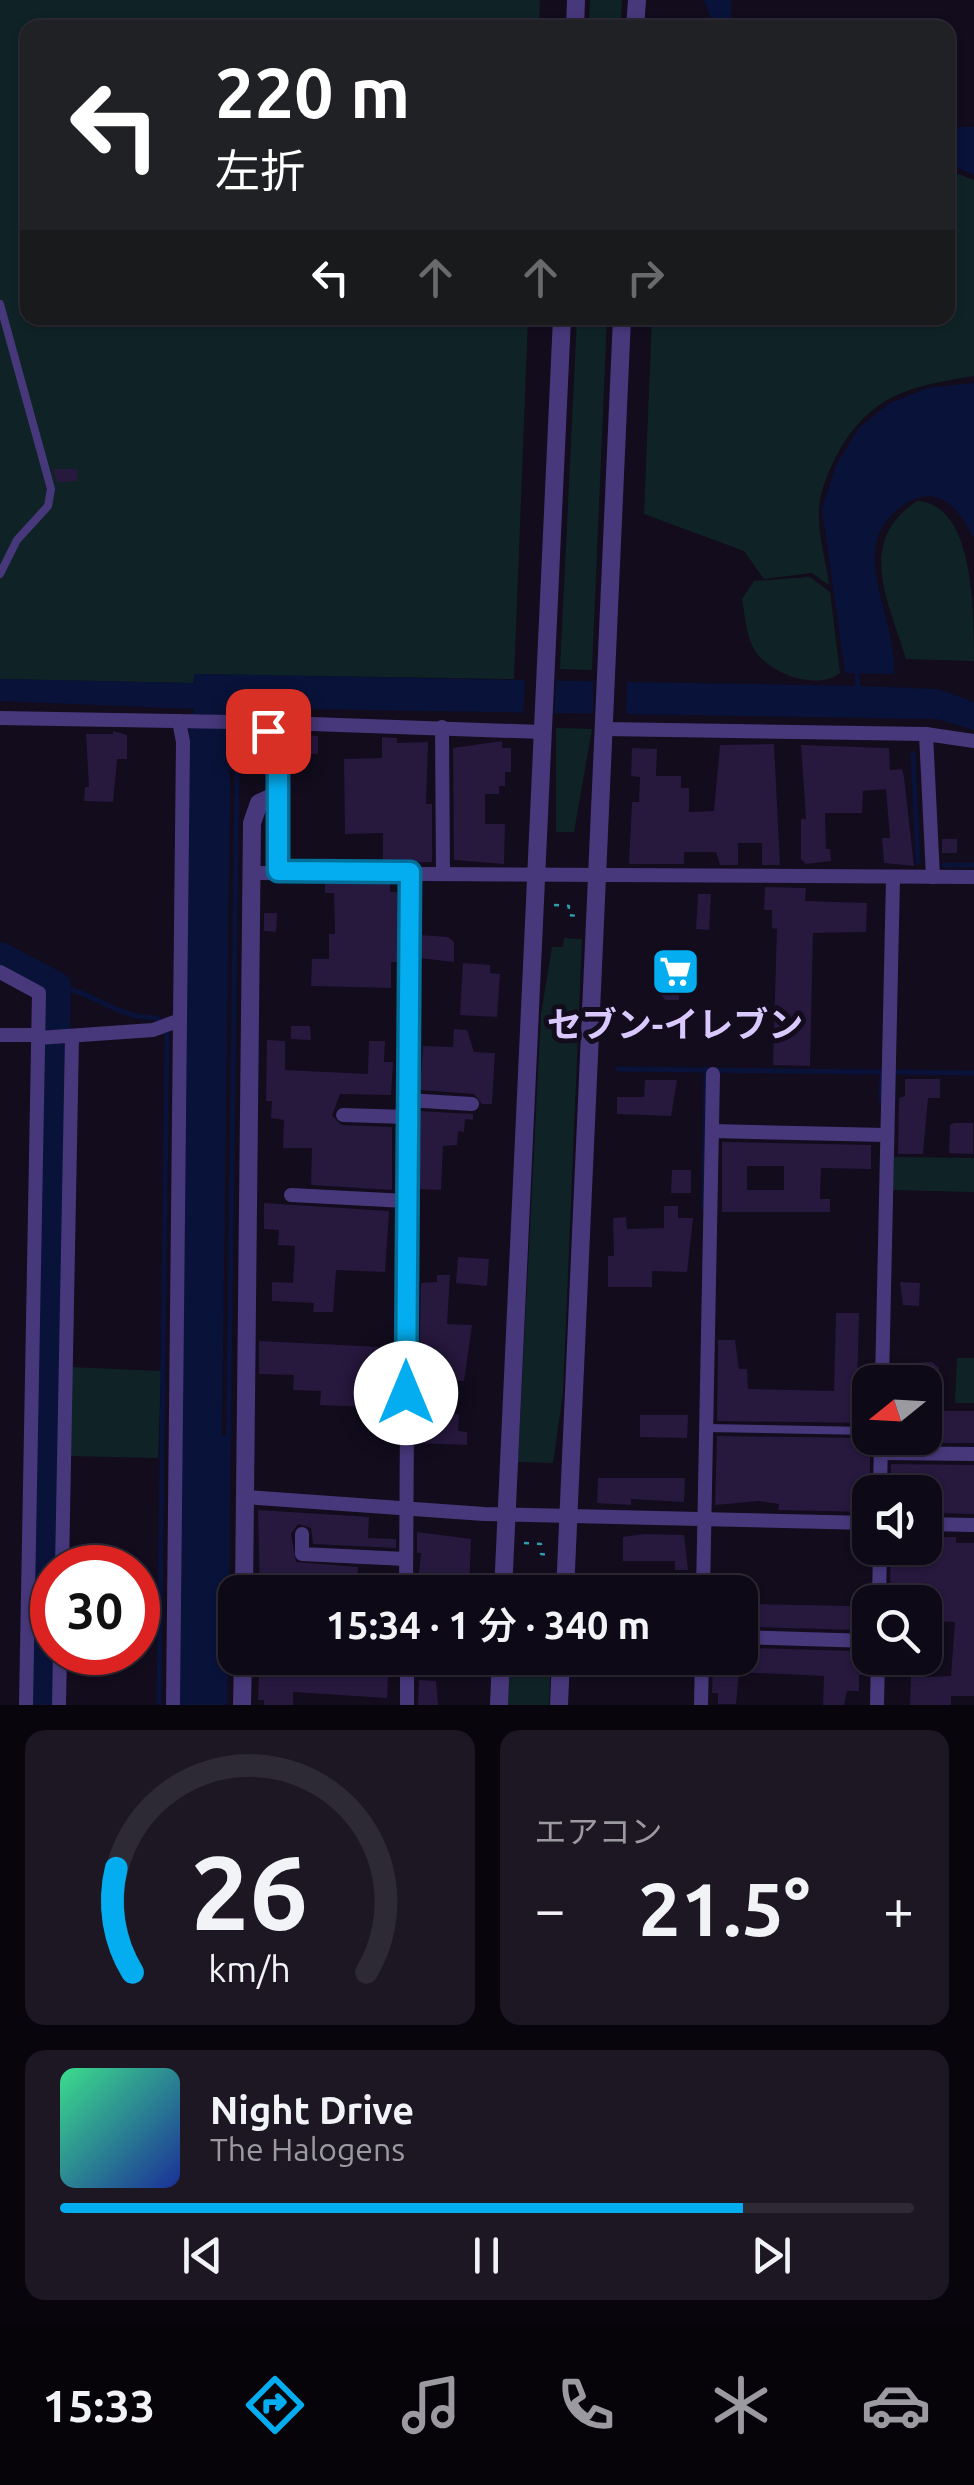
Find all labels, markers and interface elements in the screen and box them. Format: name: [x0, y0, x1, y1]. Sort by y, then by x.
text: 220 m: [215, 53, 410, 131]
icon: left: [50, 60, 180, 190]
text: 左折: [215, 145, 305, 196]
icon: left: [303, 250, 358, 305]
icon: ahead: [408, 250, 463, 305]
icon: ahead: [513, 250, 568, 305]
icon: right: [618, 250, 673, 305]
pin: [226, 689, 311, 774]
icon: arrive: [241, 704, 296, 759]
supermarket icon: セブン-イレブン: [649, 946, 701, 998]
place label: セブン-イレブン: [547, 1004, 803, 1044]
position arrow: [354, 1341, 458, 1445]
north arrow: [852, 1365, 942, 1455]
map controls: [852, 1365, 942, 1675]
button: sound: [852, 1475, 942, 1565]
speed limit sign: 30: [30, 1545, 160, 1675]
button: search: [852, 1585, 942, 1675]
text: 15:34 · 1 分 · 340 m: [326, 1604, 650, 1646]
text: エアコン: [535, 1813, 663, 1849]
text: 26: [191, 1833, 308, 1950]
text: 21.5°: [638, 1866, 810, 1950]
text: −: [535, 1878, 566, 1939]
text: +: [883, 1878, 914, 1939]
text: km/h: [208, 1949, 291, 1989]
text: Night Drive: [210, 2089, 414, 2131]
text: The Halogens: [210, 2131, 405, 2167]
icon: previous: [175, 2228, 230, 2283]
icon: pause: [459, 2228, 514, 2283]
icon: next: [744, 2228, 799, 2283]
icon: directions: [240, 2370, 310, 2440]
icon: music: [396, 2370, 466, 2440]
icon: phone: [551, 2370, 621, 2440]
icon: climate: [706, 2370, 776, 2440]
icon: car: [861, 2370, 931, 2440]
text: 15:33: [43, 2380, 155, 2431]

